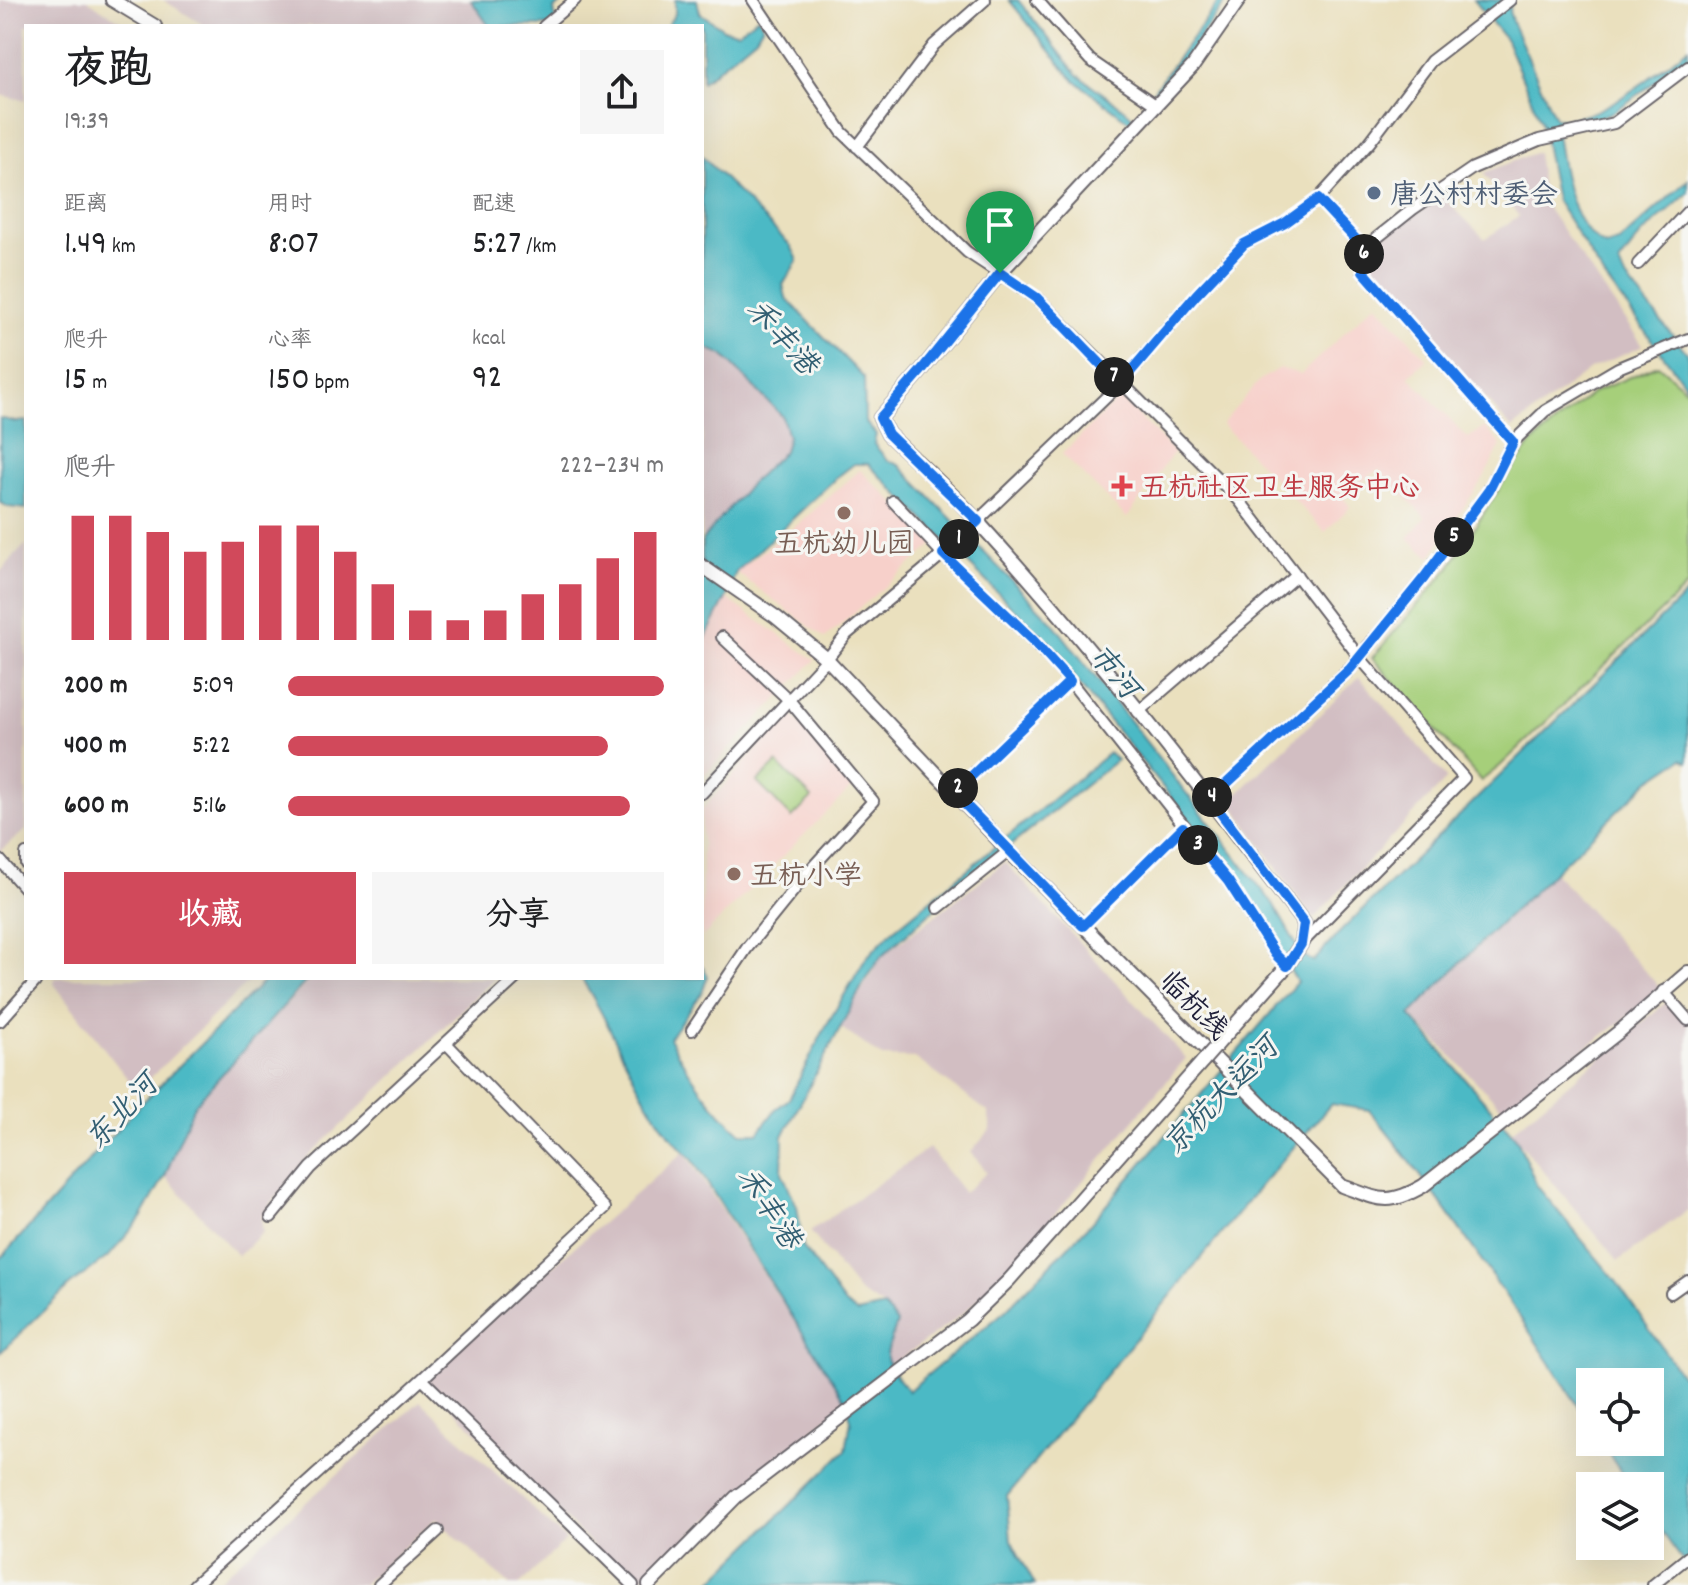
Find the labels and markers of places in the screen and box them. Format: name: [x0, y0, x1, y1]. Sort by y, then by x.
place label: 唐公村村委会: [1390, 178, 1558, 218]
marker: 唐公村村委会: [1365, 184, 1383, 202]
pin: [966, 191, 1034, 273]
pin: 6: [1344, 234, 1384, 274]
pin: 7: [1094, 357, 1134, 397]
place label: 五杭社区卫生服务中心: [1140, 471, 1420, 511]
marker: 五杭社区卫生服务中心: [1111, 475, 1133, 497]
marker: 五杭幼儿园: [835, 504, 853, 522]
pin: 5: [1434, 517, 1474, 557]
pin: 1: [939, 519, 979, 559]
place label: 五杭幼儿园: [774, 527, 914, 567]
pin: 2: [938, 768, 978, 808]
pin: 4: [1192, 777, 1232, 817]
pin: 3: [1178, 825, 1218, 865]
place label: 五杭小学: [750, 859, 862, 899]
marker: 五杭小学: [725, 865, 743, 883]

